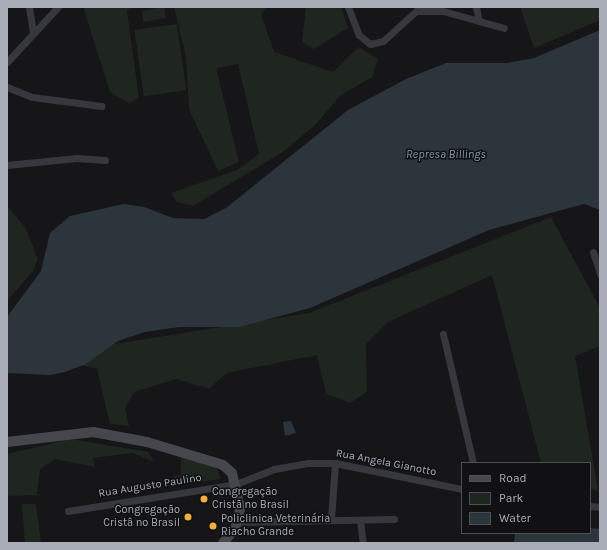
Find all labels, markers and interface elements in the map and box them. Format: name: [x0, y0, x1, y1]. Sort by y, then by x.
water label: Represa Billings: [406, 148, 486, 162]
street label: Rua Angela Gianotto: [335, 447, 437, 479]
legend: [461, 462, 591, 534]
street label: Rua Augusto Paulino: [97, 471, 203, 501]
text: Road: [499, 471, 527, 485]
place label: Congregação Cristã no Brasil: [212, 486, 289, 512]
text: Park: [499, 491, 523, 505]
marker: Congregação Cristã no Brasil: [199, 494, 209, 504]
place label: Congregação Cristâ no Brasil: [103, 504, 180, 530]
text: Water: [499, 511, 531, 525]
marker: Congregação Cristâ no Brasil: [183, 512, 193, 522]
place label: Policlinica Veterinária Riacho Grande: [221, 513, 330, 539]
marker: Policlinica Veterinária Riacho Grande: [208, 521, 218, 531]

